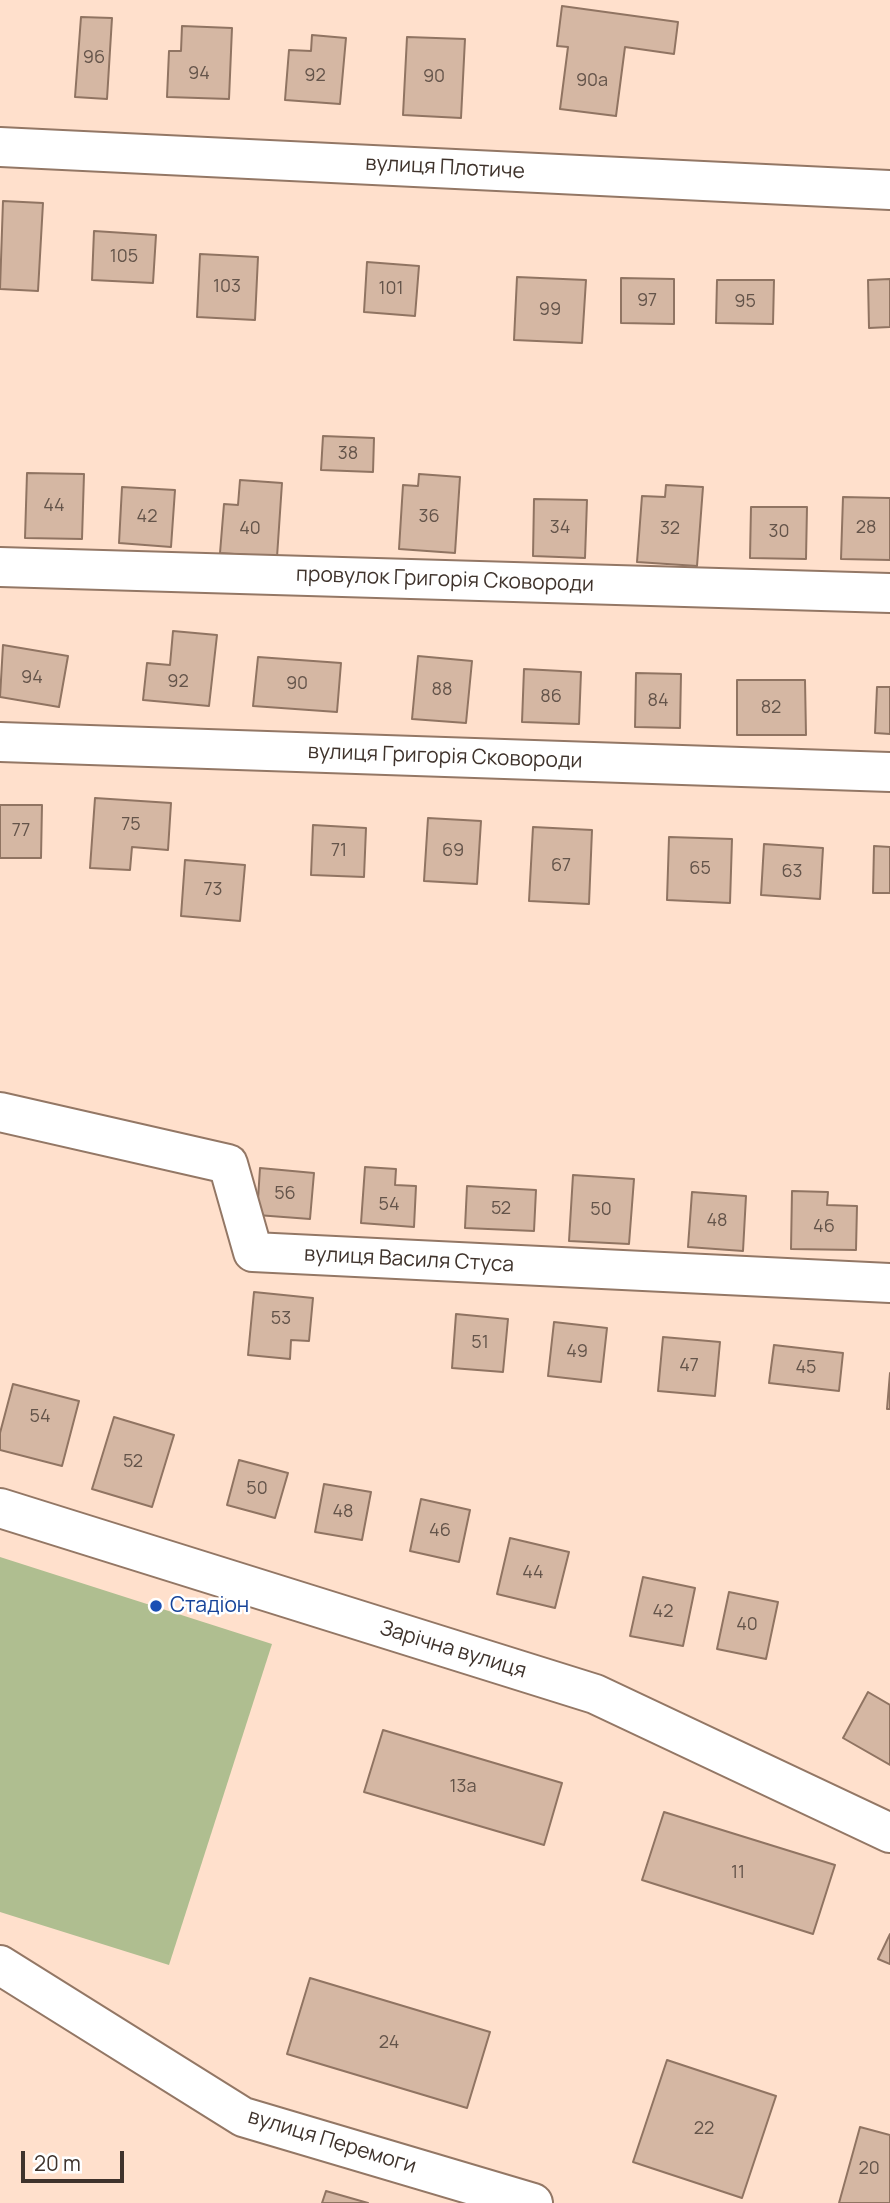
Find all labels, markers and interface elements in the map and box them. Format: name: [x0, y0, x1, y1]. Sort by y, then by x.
house number: 96: [83, 47, 105, 69]
house number: 94: [188, 63, 210, 85]
house number: 92: [304, 65, 326, 87]
house number: 90: [423, 66, 445, 88]
house number: 90а: [576, 70, 608, 92]
street label: вулиця Плотиче: [365, 151, 525, 185]
house number: 105: [110, 246, 138, 268]
house number: 103: [213, 276, 241, 298]
house number: 101: [378, 278, 404, 300]
house number: 97: [637, 290, 657, 312]
house number: 95: [734, 291, 756, 313]
house number: 99: [539, 299, 561, 321]
house number: 38: [338, 443, 358, 465]
house number: 44: [43, 495, 65, 517]
house number: 42: [137, 506, 157, 528]
house number: 36: [418, 506, 440, 528]
house number: 34: [550, 517, 570, 539]
house number: 28: [856, 517, 876, 539]
house number: 40: [239, 518, 261, 540]
house number: 32: [660, 518, 680, 540]
house number: 30: [769, 521, 789, 543]
street label: провулок Григорія Сковороди: [296, 562, 594, 598]
house number: 94: [21, 667, 43, 689]
house number: 92: [167, 671, 189, 693]
house number: 90: [286, 673, 308, 695]
house number: 88: [432, 679, 452, 701]
house number: 86: [540, 686, 562, 708]
house number: 84: [647, 690, 669, 712]
house number: 82: [761, 697, 781, 719]
street label: вулиця Григорія Сковороди: [307, 740, 583, 774]
house number: 75: [121, 814, 141, 836]
house number: 77: [12, 820, 30, 842]
house number: 71: [331, 840, 347, 862]
house number: 69: [442, 840, 464, 862]
house number: 67: [551, 855, 571, 877]
house number: 65: [689, 858, 711, 880]
house number: 63: [781, 861, 803, 883]
house number: 73: [204, 879, 222, 901]
house number: 56: [274, 1183, 296, 1205]
house number: 54: [378, 1194, 400, 1216]
house number: 52: [491, 1198, 511, 1220]
house number: 50: [590, 1199, 612, 1221]
house number: 48: [706, 1210, 728, 1232]
house number: 46: [813, 1216, 835, 1238]
street label: вулиця Василя Стуса: [303, 1242, 515, 1278]
house number: 53: [271, 1308, 291, 1330]
house number: 51: [471, 1332, 489, 1354]
house number: 49: [566, 1341, 588, 1363]
house number: 47: [679, 1355, 699, 1377]
house number: 45: [795, 1357, 817, 1379]
house number: 54: [29, 1406, 51, 1428]
house number: 52: [123, 1451, 143, 1473]
house number: 50: [246, 1478, 268, 1500]
house number: 48: [332, 1501, 354, 1523]
house number: 46: [429, 1520, 451, 1542]
house number: 44: [522, 1562, 544, 1584]
place label: Стадіон: [170, 1593, 249, 1619]
marker: Стадіон: [148, 1598, 164, 1614]
house number: 42: [653, 1601, 673, 1623]
house number: 40: [736, 1614, 758, 1636]
street label: Зарічна вулиця: [377, 1616, 529, 1684]
house number: 13а: [450, 1776, 476, 1798]
house number: 11: [731, 1862, 745, 1884]
house number: 24: [379, 2032, 399, 2054]
street label: вулиця Перемоги: [245, 2104, 419, 2180]
house number: 22: [694, 2118, 714, 2140]
scale bar: [24, 2136, 128, 2180]
text: 20 m: [34, 2149, 81, 2177]
house number: 20: [858, 2158, 880, 2180]

